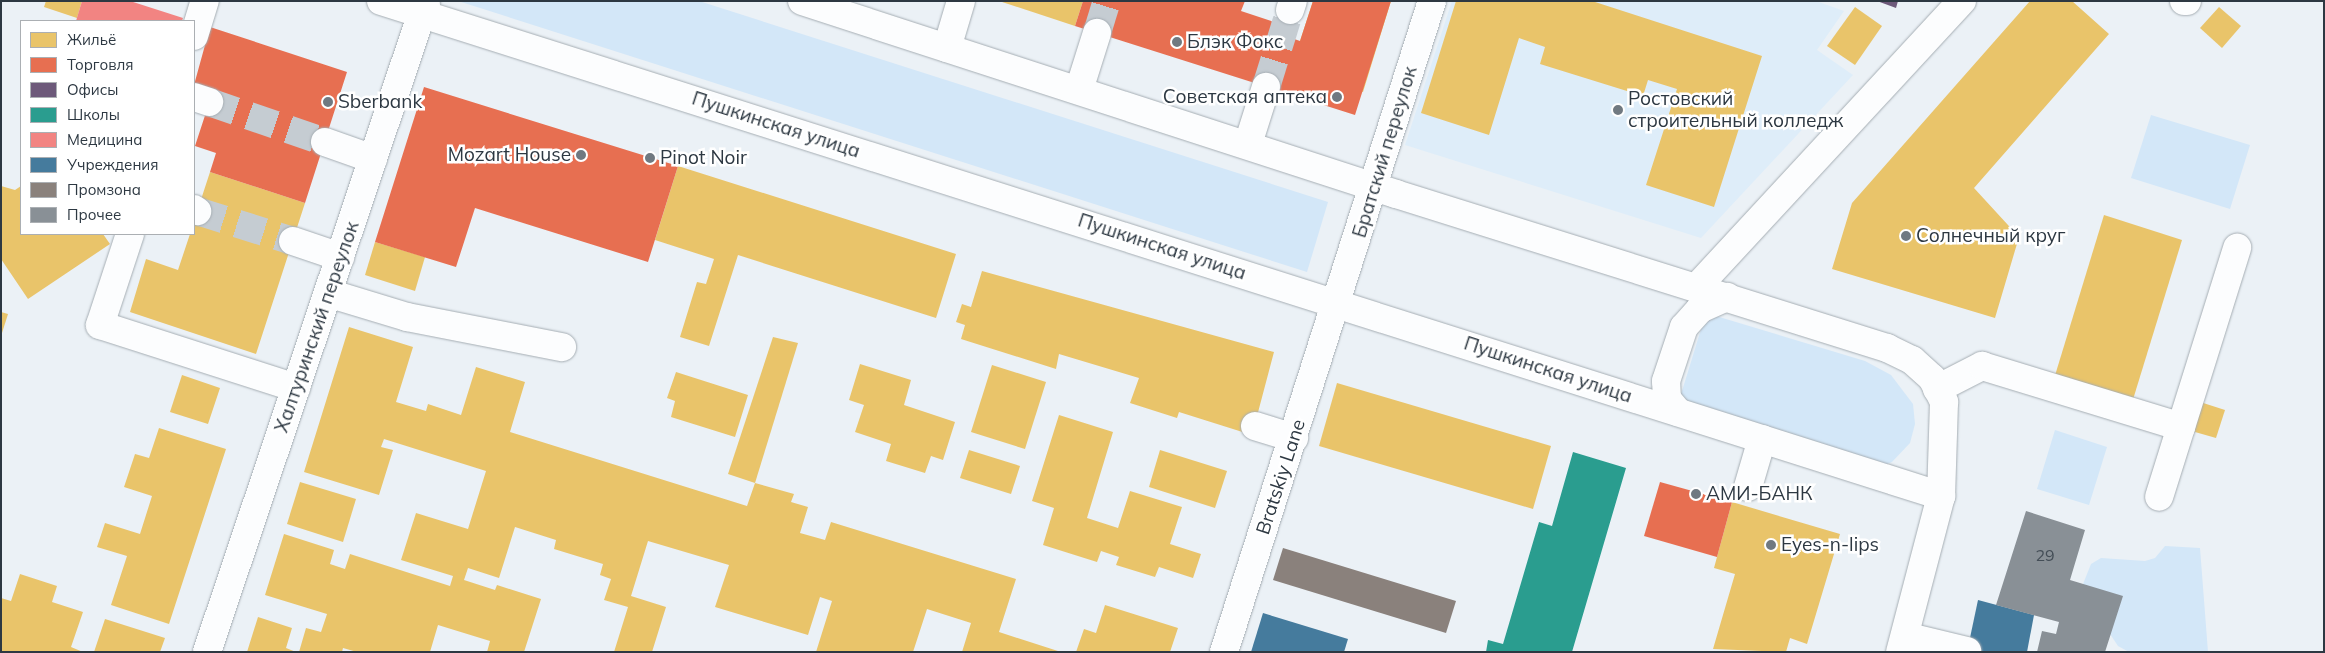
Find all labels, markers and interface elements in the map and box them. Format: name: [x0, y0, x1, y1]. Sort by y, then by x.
legend: [20, 20, 195, 235]
text: Жильё: [67, 30, 116, 49]
place label: Блэк Фокс: [1187, 31, 1283, 53]
marker: Блэк Фокс: [1171, 36, 1183, 48]
text: Торговля: [67, 55, 134, 74]
street label: Братский переулок: [1348, 64, 1422, 240]
text: Офисы: [67, 80, 119, 99]
place label: Советская аптека: [1163, 86, 1327, 108]
street label: Пушкинская улица: [689, 87, 863, 163]
place label: Ростовский строительный колледж: [1628, 88, 1843, 132]
place label: Sberbank: [338, 91, 422, 113]
marker: Советская аптека: [1331, 91, 1343, 103]
marker: Sberbank: [322, 96, 334, 108]
marker: Ростовский строительный колледж: [1612, 104, 1624, 116]
text: Школы: [67, 105, 120, 124]
text: Медицина: [67, 130, 142, 149]
place label: Mozart House: [448, 144, 571, 166]
place label: Pinot Noir: [660, 147, 747, 169]
marker: Mozart House: [575, 149, 587, 161]
marker: Pinot Noir: [644, 152, 656, 164]
text: Учреждения: [67, 155, 159, 174]
text: Промзона: [67, 180, 141, 199]
text: Прочее: [67, 205, 121, 224]
street label: Пушкинская улица: [1075, 209, 1249, 285]
street label: Халтуринский переулок: [270, 218, 364, 436]
place label: Солнечный круг: [1916, 225, 2066, 247]
marker: Солнечный круг: [1900, 230, 1912, 242]
street label: Пушкинская улица: [1461, 332, 1635, 408]
street label: Bratskiy Lane: [1252, 417, 1310, 537]
place label: АМИ-БАНК: [1706, 483, 1812, 505]
marker: АМИ-БАНК: [1690, 488, 1702, 500]
place label: Eyes-n-lips: [1781, 534, 1879, 556]
marker: Eyes-n-lips: [1765, 539, 1777, 551]
house number: 29: [2035, 545, 2055, 565]

